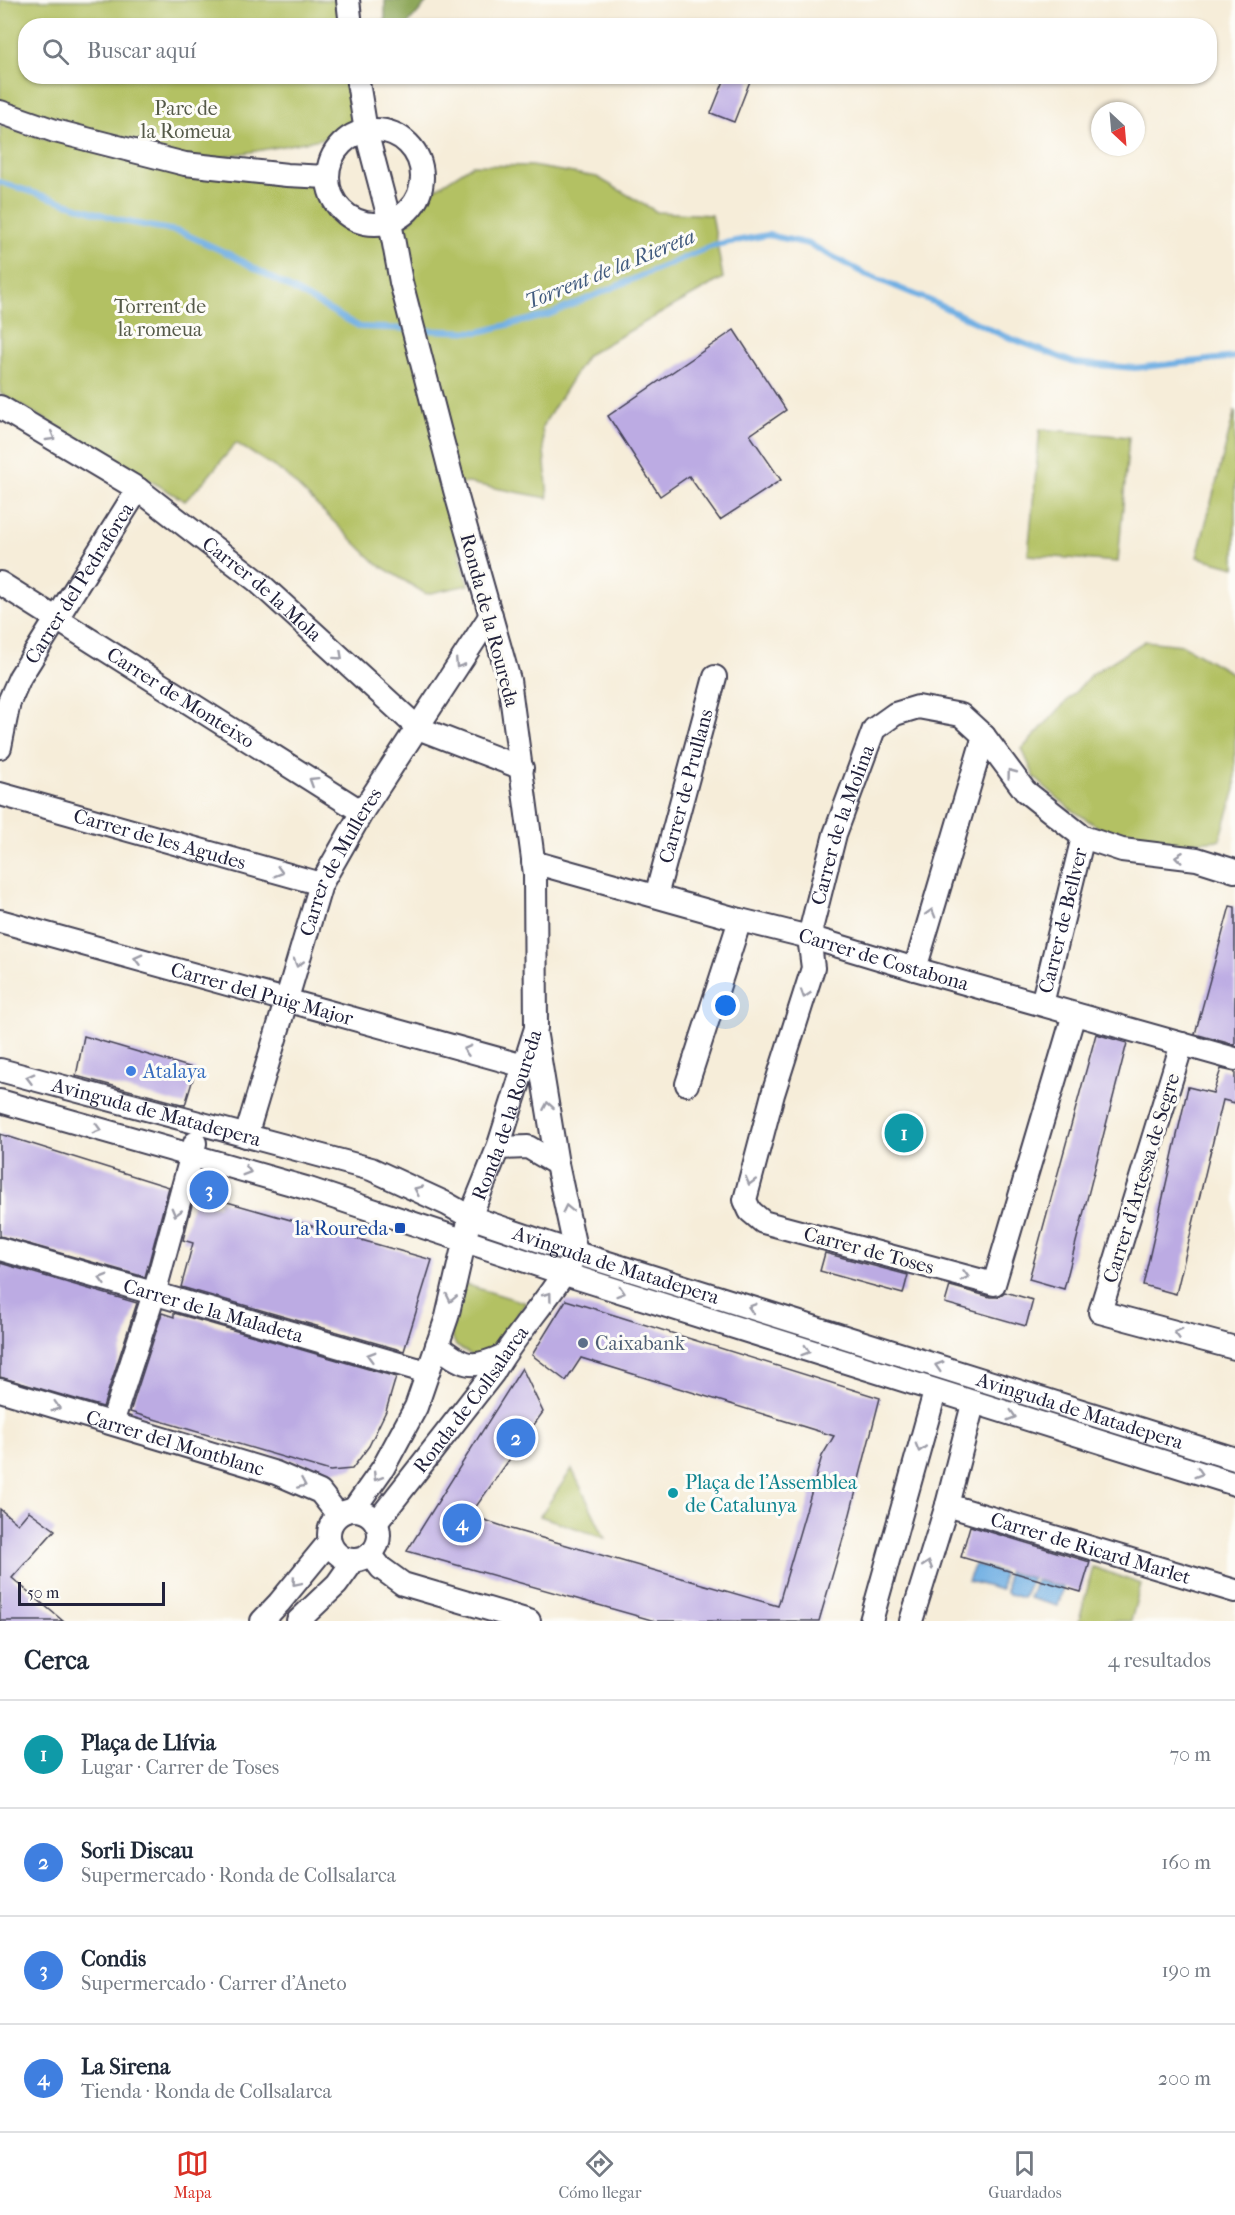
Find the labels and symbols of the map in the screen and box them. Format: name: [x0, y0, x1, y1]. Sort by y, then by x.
park label: Parc de la Romeua: [140, 97, 232, 143]
north arrow: [1091, 102, 1145, 156]
water label: Torrent de la Riereta: [522, 224, 698, 314]
park label: Torrent de la romeua: [114, 295, 206, 341]
one-way arrow: [45, 429, 55, 441]
street label: Carrer del Pedraforca: [20, 498, 139, 668]
street label: Ronda de la Roureda: [455, 531, 524, 710]
street label: Carrer de la Mola: [198, 532, 327, 647]
street label: Carrer de Monteixo: [103, 643, 259, 753]
one-way arrow: [332, 649, 343, 660]
one-way arrow: [455, 658, 466, 669]
street label: Carrer de Prullans: [654, 706, 718, 866]
street label: Carrer de la Molina: [807, 741, 879, 907]
one-way arrow: [1008, 768, 1019, 779]
one-way arrow: [309, 777, 319, 789]
street label: Carrer de Mulleres: [295, 783, 387, 939]
street label: Carrer de les Agudes: [71, 804, 248, 874]
street label: Carrer de Bellver: [1034, 845, 1092, 996]
one-way arrow: [1174, 851, 1183, 864]
one-way arrow: [273, 865, 284, 877]
one-way arrow: [924, 908, 936, 919]
street label: Carrer de Costabona: [796, 924, 972, 996]
one-way arrow: [133, 954, 144, 966]
one-way arrow: [293, 957, 305, 968]
street label: Carrer del Puig Major: [168, 958, 356, 1030]
one-way arrow: [799, 988, 812, 999]
your location: [711, 991, 740, 1020]
street label: Ronda de la Roureda: [467, 1026, 547, 1204]
one-way arrow: [463, 1045, 473, 1057]
place label: Atalaya: [142, 1060, 207, 1083]
marker: Atalaya: [124, 1064, 138, 1078]
street label: Carrer d'Artessa de Segre: [1099, 1071, 1184, 1286]
one-way arrow: [25, 1073, 35, 1086]
street label: Avinguda de Matadepera: [48, 1073, 264, 1151]
one-way arrow: [542, 1102, 554, 1111]
pin: 1: [884, 1110, 924, 1156]
one-way arrow: [91, 1122, 102, 1134]
one-way arrow: [241, 1164, 252, 1176]
pin: 3: [190, 1168, 228, 1212]
one-way arrow: [745, 1176, 758, 1186]
one-way arrow: [414, 1186, 425, 1198]
one-way arrow: [561, 1204, 574, 1214]
one-way arrow: [171, 1206, 183, 1217]
place label: la Roureda: [294, 1217, 389, 1240]
marker: la Roureda: [393, 1221, 407, 1235]
street label: Avinguda de Matadepera: [509, 1221, 723, 1309]
street label: Carrer de Toses: [801, 1222, 936, 1279]
one-way arrow: [960, 1268, 970, 1281]
one-way arrow: [98, 1274, 109, 1286]
street label: Carrer de la Maladeta: [121, 1274, 306, 1348]
one-way arrow: [615, 1285, 626, 1297]
one-way arrow: [445, 1292, 458, 1302]
one-way arrow: [541, 1292, 552, 1303]
one-way arrow: [747, 1303, 758, 1315]
street label: Ronda de Collsalarca: [409, 1321, 534, 1477]
one-way arrow: [1174, 1327, 1184, 1340]
place label: Caixabank: [595, 1332, 686, 1355]
marker: Caixabank: [576, 1336, 590, 1350]
one-way arrow: [800, 1344, 811, 1356]
one-way arrow: [366, 1351, 377, 1363]
one-way arrow: [934, 1361, 945, 1373]
street label: Avinguda de Matadepera: [973, 1368, 1187, 1454]
one-way arrow: [50, 1400, 61, 1412]
street label: Carrer del Montblanc: [83, 1406, 267, 1481]
one-way arrow: [1007, 1409, 1017, 1421]
pin: 2: [496, 1416, 536, 1460]
one-way arrow: [915, 1443, 927, 1453]
one-way arrow: [1193, 1466, 1204, 1478]
one-way arrow: [373, 1471, 385, 1481]
place label: Plaça de l'Assemblea de Catalunya: [685, 1471, 858, 1517]
one-way arrow: [296, 1477, 307, 1489]
marker: Plaça de l'Assemblea de Catalunya: [666, 1486, 680, 1500]
pin: 4: [442, 1500, 482, 1546]
street label: Carrer de Ricard Marlet: [988, 1508, 1193, 1589]
one-way arrow: [921, 1560, 934, 1571]
one-way arrow: [293, 1576, 304, 1587]
scale bar: [18, 1579, 165, 1606]

